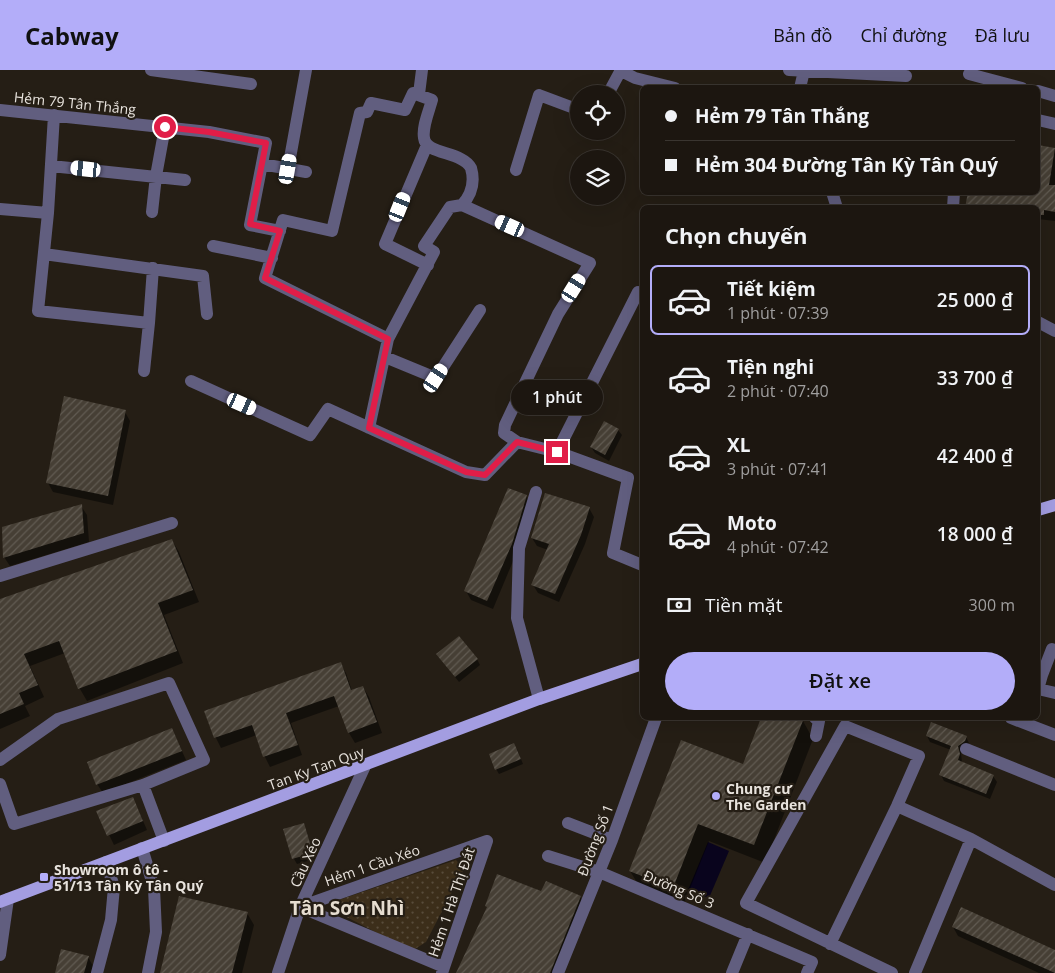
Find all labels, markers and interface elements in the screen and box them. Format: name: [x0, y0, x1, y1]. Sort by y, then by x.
text: Cabway: [25, 19, 119, 52]
text: Bản đồ: [773, 23, 832, 47]
text: Chỉ đường: [860, 23, 947, 47]
text: Đã lưu: [975, 23, 1030, 47]
map controls: [570, 85, 625, 205]
button: locate: [570, 85, 625, 140]
street label: Hẻm 79 Tân Thắng: [13, 87, 137, 119]
text: Hẻm 79 Tân Thắng: [695, 103, 869, 129]
route start: [154, 116, 176, 138]
button: layers: [570, 150, 625, 205]
text: Hẻm 304 Đường Tân Kỳ Tân Quý: [695, 152, 998, 178]
car: [278, 153, 297, 185]
car: [70, 160, 101, 178]
car: [387, 190, 412, 224]
car: [493, 213, 526, 239]
text: Chọn chuyến: [665, 220, 807, 250]
car: [559, 271, 588, 305]
text: Tiết kiệm: [727, 276, 816, 302]
icon: car: [667, 278, 712, 323]
text: 25 000 ₫: [937, 287, 1013, 313]
text: 1 phút · 07:39: [727, 302, 829, 324]
text: Tiện nghi: [727, 354, 814, 380]
icon: car: [667, 356, 712, 401]
car: [421, 361, 450, 395]
text: 33 700 ₫: [937, 365, 1013, 391]
callout: 1 phút: [511, 380, 603, 414]
text: 2 phút · 07:40: [727, 380, 829, 402]
text: 1 phút: [532, 386, 582, 408]
car: [225, 391, 258, 417]
text: XL: [727, 432, 750, 458]
icon: car: [667, 434, 712, 479]
route end: [546, 441, 568, 463]
text: 42 400 ₫: [937, 443, 1013, 469]
text: 3 phút · 07:41: [727, 458, 829, 480]
text: Moto: [727, 510, 777, 536]
icon: car: [667, 512, 712, 557]
text: 18 000 ₫: [937, 521, 1013, 547]
text: 4 phút · 07:42: [727, 536, 829, 558]
icon: cash: [665, 591, 693, 619]
text: Tiền mặt: [705, 592, 782, 618]
text: 300 m: [969, 594, 1015, 616]
button: Đặt xe: [665, 652, 1015, 710]
street label: Tan Ky Tan Quy: [265, 741, 368, 794]
place label: Chung cư The Garden: [726, 779, 807, 814]
marker: Chung cư The Garden: [710, 790, 722, 802]
street label: Đường Số 1: [573, 801, 617, 879]
street label: Cầu Xéo: [285, 834, 325, 890]
street label: Hẻm 1 Cầu Xéo: [322, 840, 422, 890]
street label: Hẻm 1 Hà Thị Đát: [423, 845, 479, 959]
place label: Showroom ô tô - 51/13 Tân Kỳ Tân Quý: [54, 860, 203, 895]
street label: Đường Số 3: [641, 865, 717, 913]
marker: Showroom ô tô - 51/13 Tân Kỳ Tân Quý: [38, 871, 50, 883]
district label: Tân Sơn Nhì: [290, 895, 404, 921]

